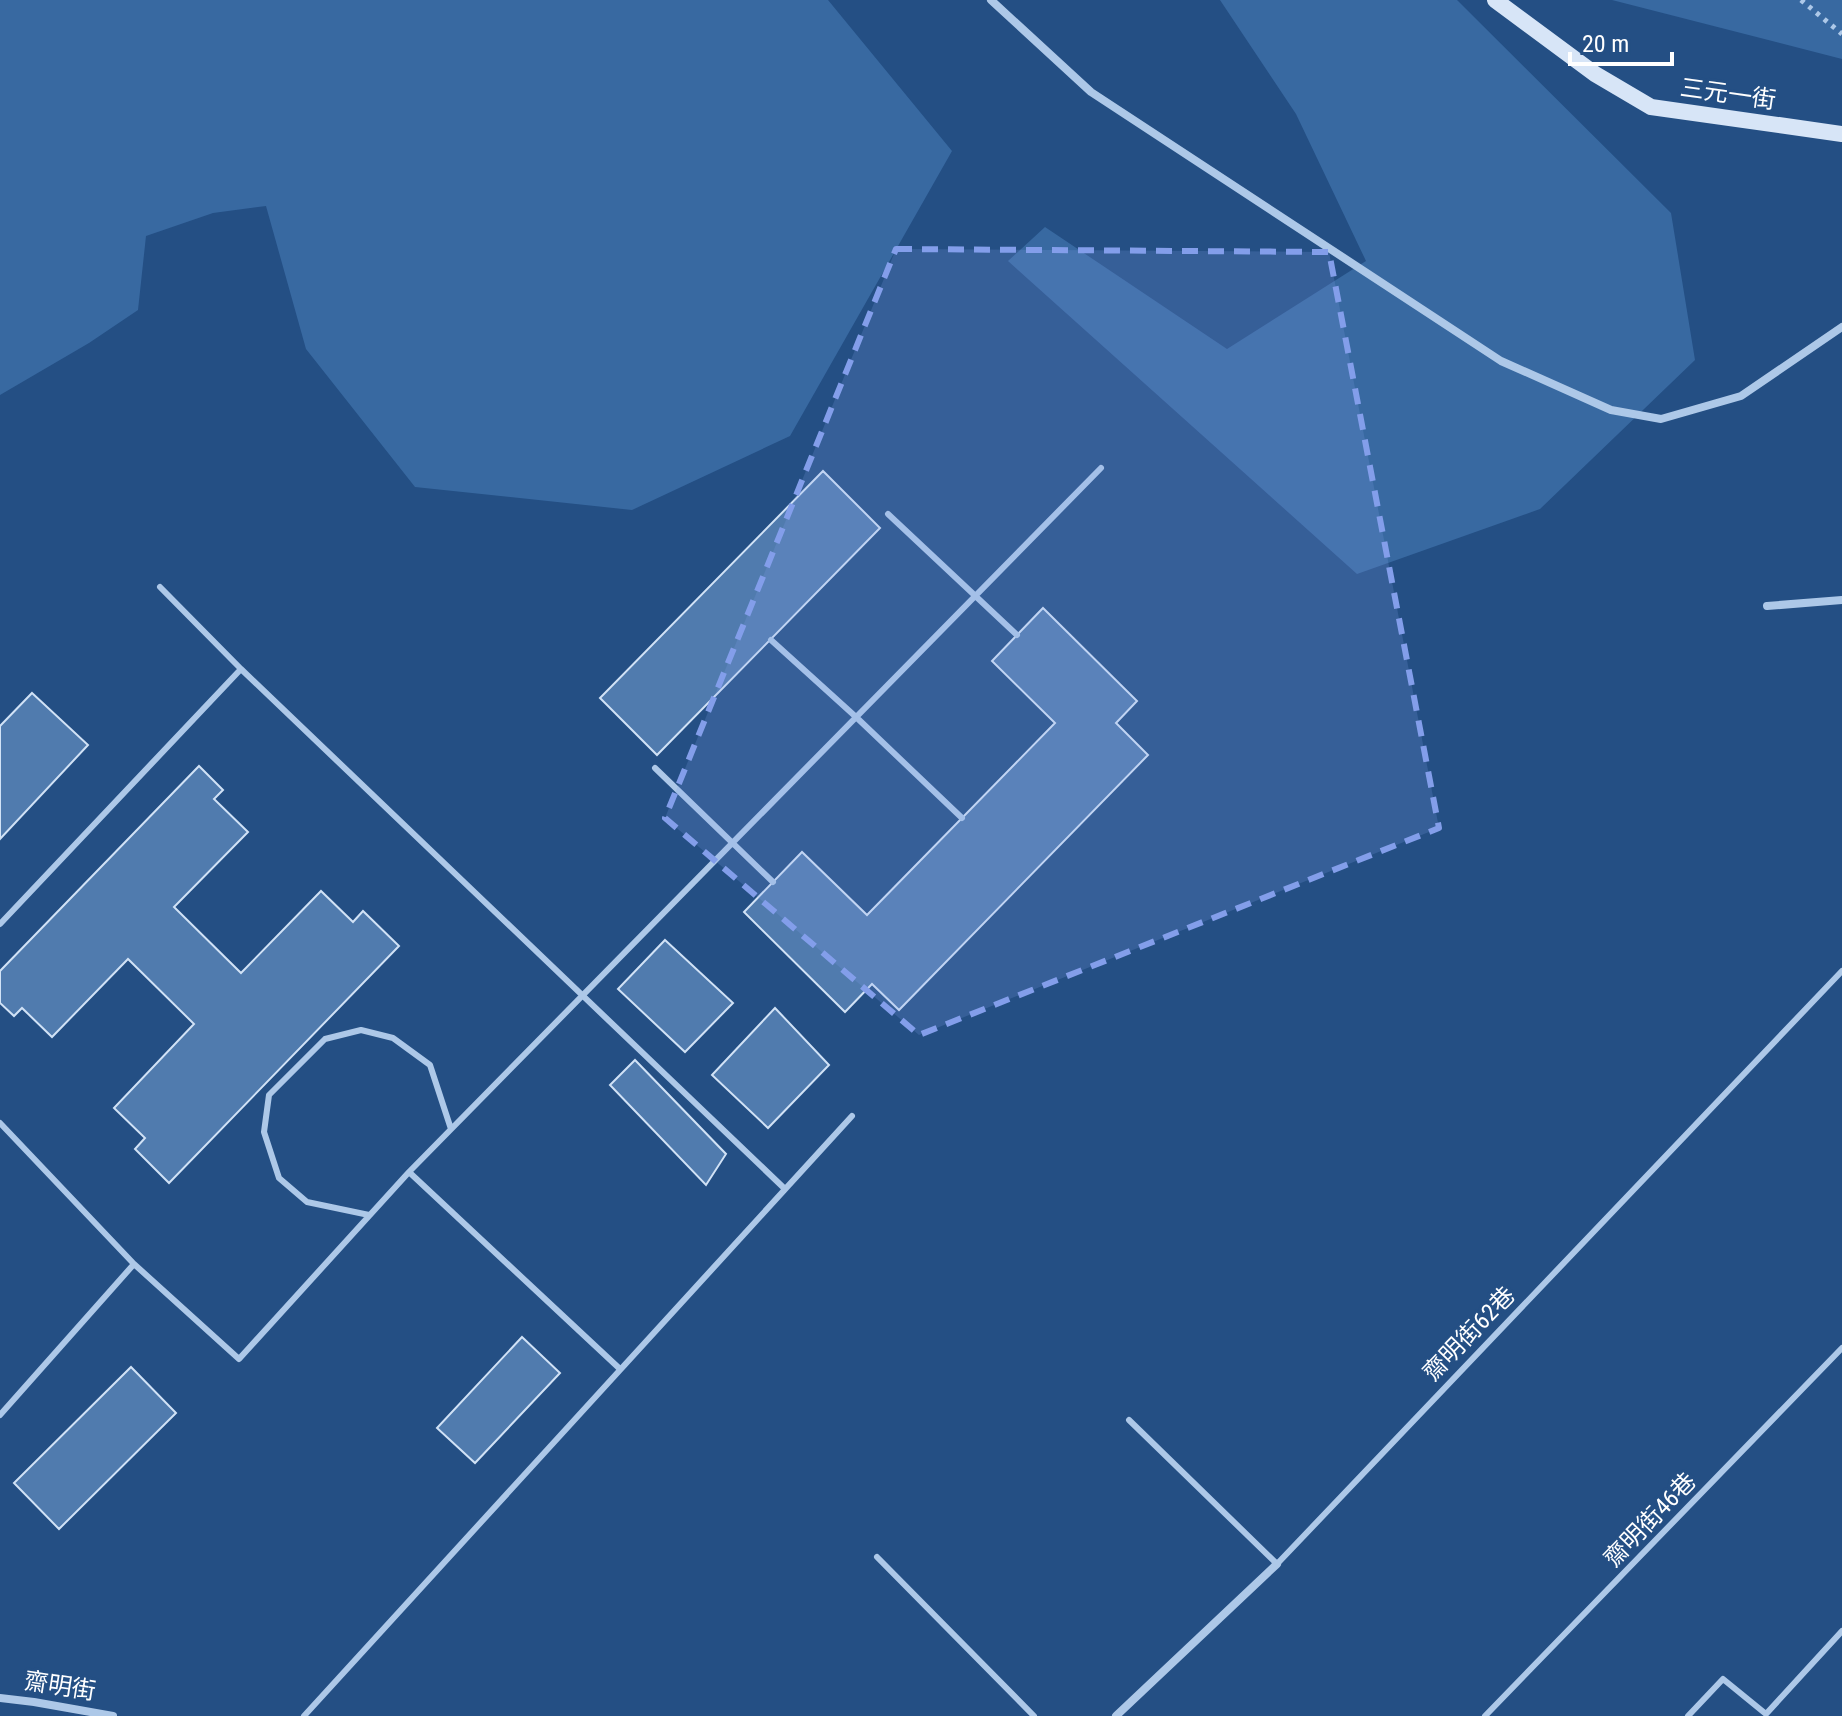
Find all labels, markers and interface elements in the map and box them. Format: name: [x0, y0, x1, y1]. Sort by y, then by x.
scale bar: [1570, 16, 1672, 66]
text: 20 m: [1582, 30, 1629, 58]
street label: 三元一街: [1679, 73, 1777, 115]
street label: 齋明街62巷: [1417, 1281, 1521, 1387]
street label: 齋明街46巷: [1598, 1467, 1702, 1573]
street label: 齋明街: [22, 1667, 98, 1705]

